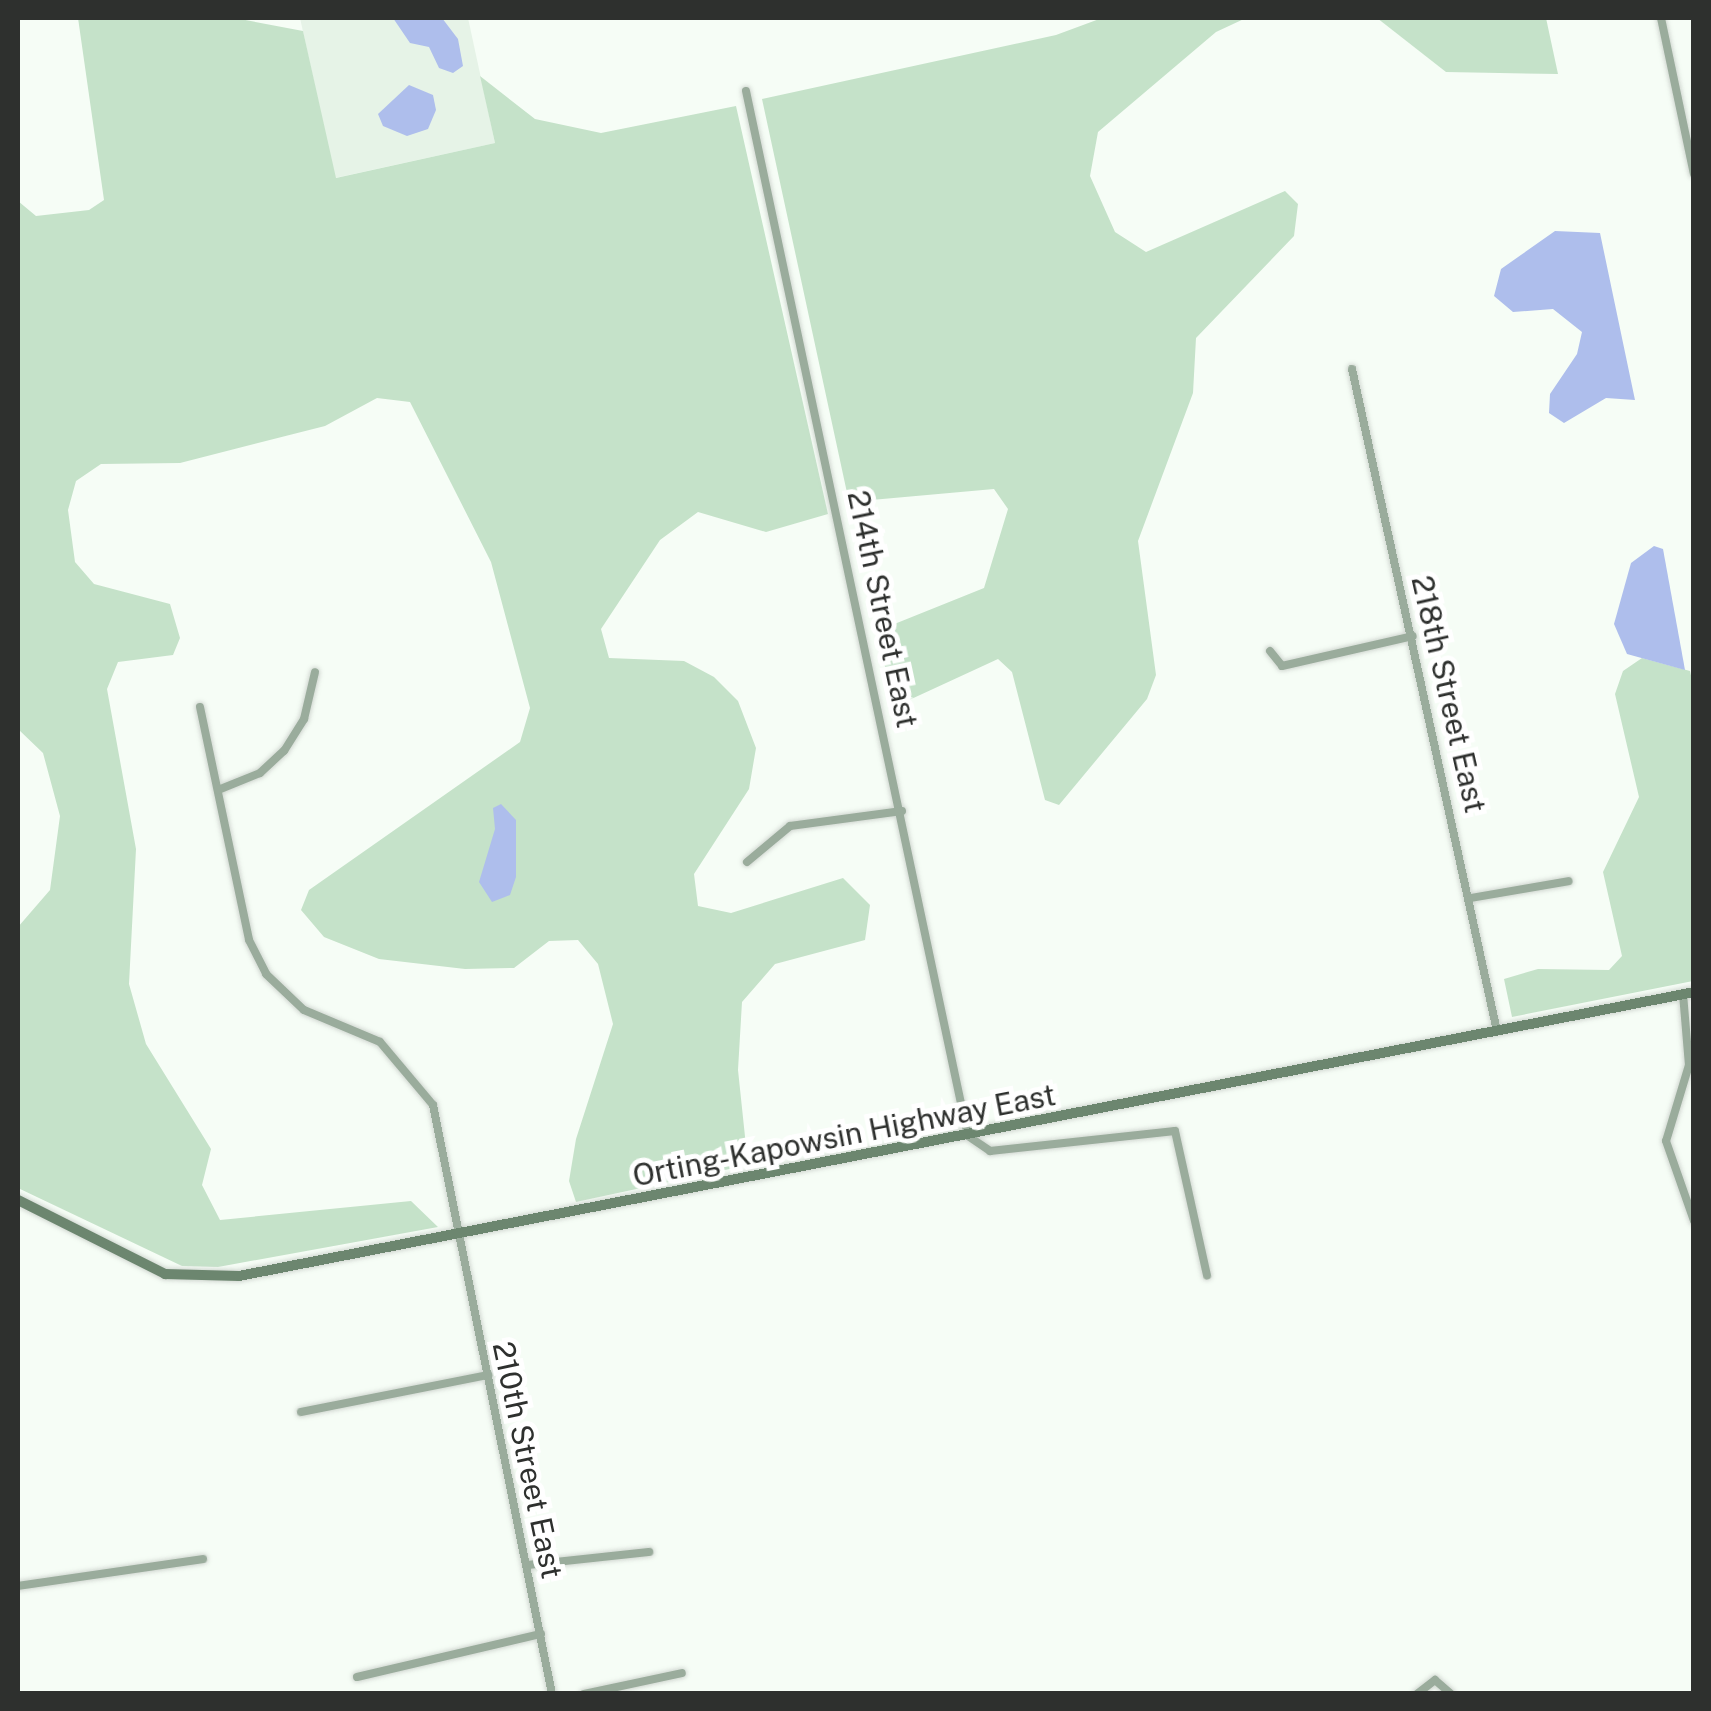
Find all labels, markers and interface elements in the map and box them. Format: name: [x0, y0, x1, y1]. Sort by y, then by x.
street label: 214th Street East: [840, 487, 926, 731]
street label: 218th Street East: [1404, 572, 1494, 816]
street label: Orting-Kapowsin Highway East: [629, 1076, 1059, 1194]
street label: 210th Street East: [485, 1338, 571, 1582]

